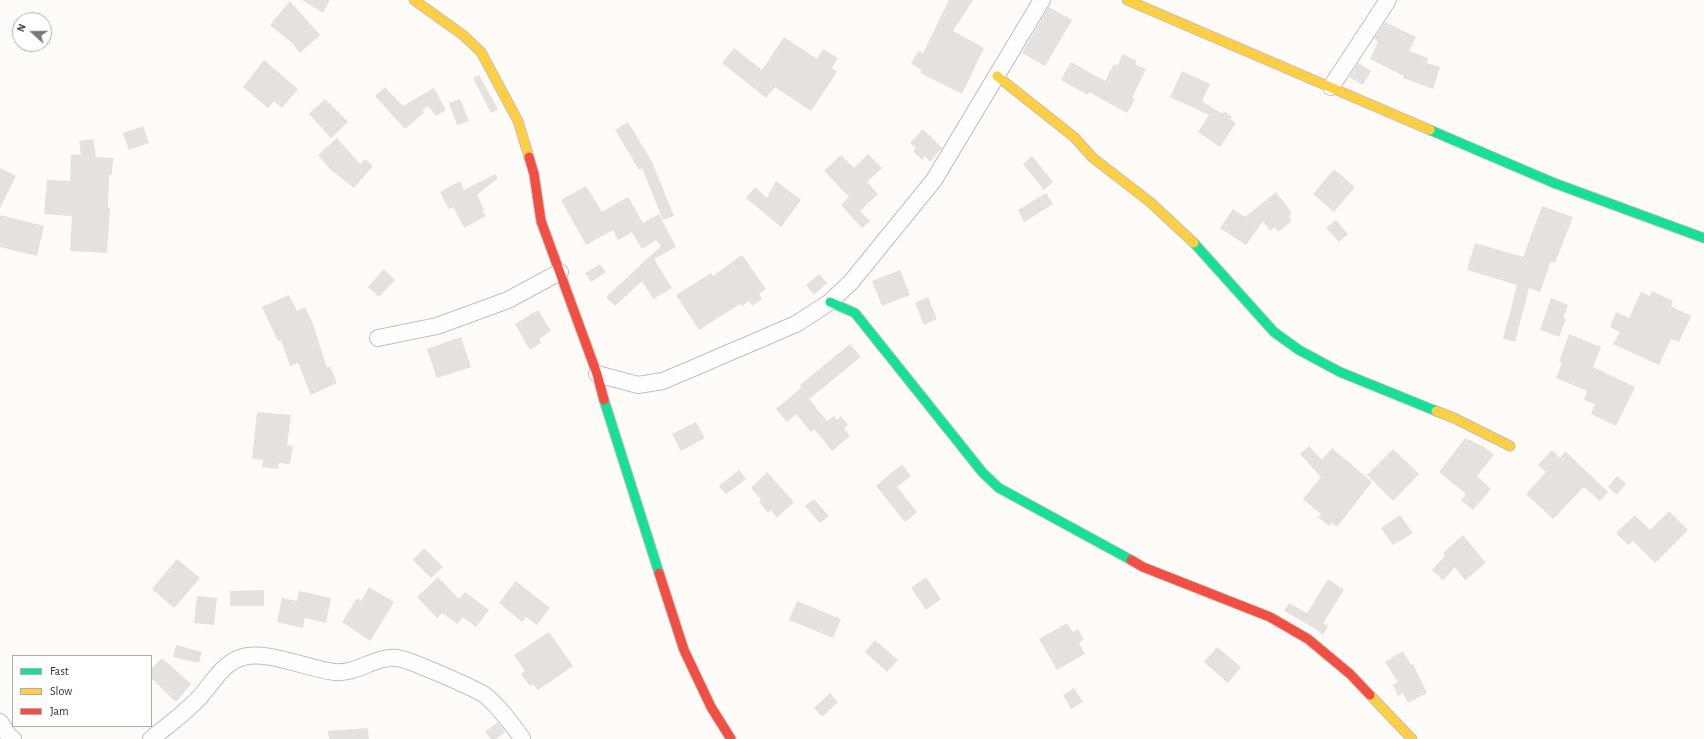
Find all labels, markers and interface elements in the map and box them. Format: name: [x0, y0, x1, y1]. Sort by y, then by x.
north arrow: [12, 12, 52, 52]
text: N: [15, 22, 28, 33]
legend: [12, 655, 152, 727]
text: Fast: [50, 665, 69, 677]
text: Slow: [50, 685, 72, 697]
text: Jam: [50, 705, 69, 717]

